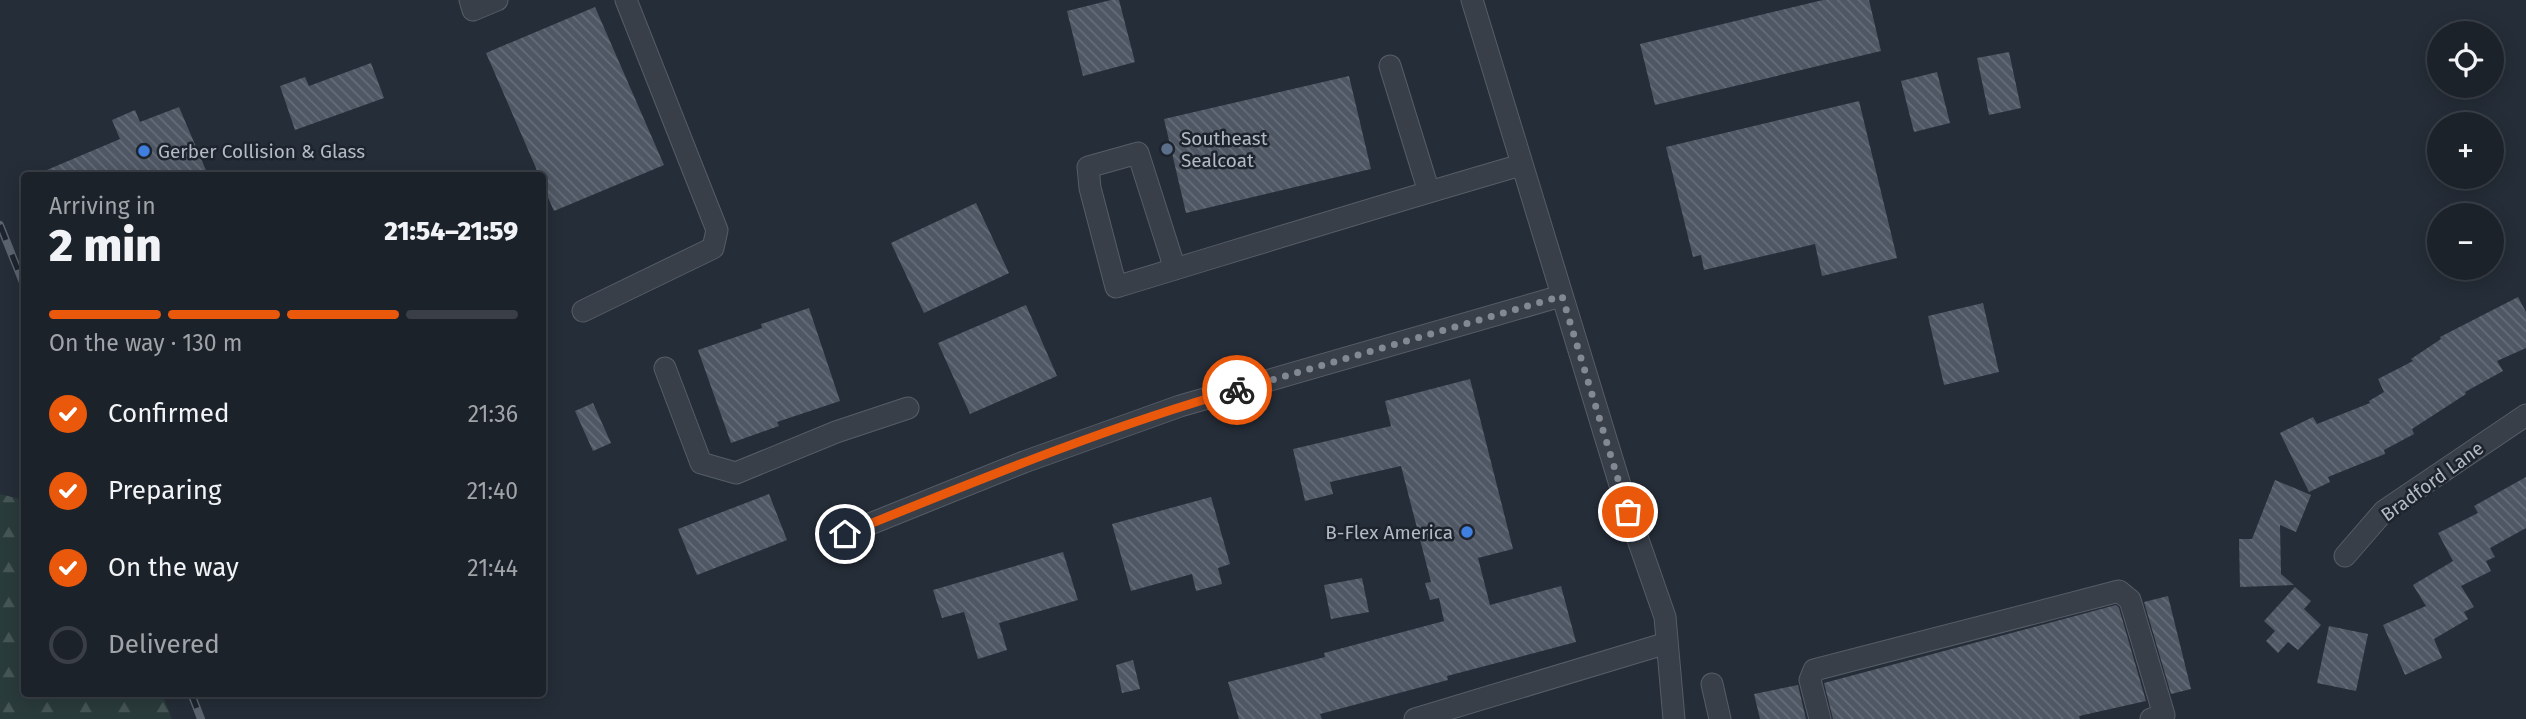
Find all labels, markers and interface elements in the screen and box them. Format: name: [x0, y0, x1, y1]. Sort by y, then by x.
map controls: [2427, 21, 2504, 280]
button: locate: [2427, 21, 2504, 98]
button: +: [2427, 112, 2504, 189]
place label: Southeast Sealcoat: [1181, 127, 1268, 172]
place label: Gerber Collision & Glass: [158, 140, 365, 163]
marker: Southeast Sealcoat: [1159, 141, 1175, 157]
marker: Gerber Collision & Glass: [136, 143, 152, 159]
text: Arriving in: [49, 192, 156, 220]
button: −: [2427, 203, 2504, 280]
text: 21:54–21:59: [384, 216, 518, 247]
text: 2 min: [49, 218, 162, 273]
text: On the way · 130 m: [49, 329, 242, 357]
courier: [1202, 355, 1272, 425]
icon: bike: [1218, 371, 1256, 409]
icon: check: [49, 395, 87, 433]
text: Confirmed: [108, 398, 229, 429]
text: 21:36: [468, 400, 518, 428]
street label: Bradford Lane: [2376, 436, 2488, 526]
icon: check: [49, 472, 87, 510]
text: Preparing: [108, 475, 221, 506]
text: 21:40: [467, 477, 518, 505]
pin: [1598, 482, 1658, 542]
icon: bag: [1609, 493, 1647, 531]
pin: [815, 504, 875, 564]
icon: home: [826, 515, 864, 553]
place label: B-Flex America: [1325, 521, 1453, 544]
marker: B-Flex America: [1459, 524, 1475, 540]
icon: check: [49, 549, 87, 587]
text: On the way: [108, 552, 239, 583]
text: 21:44: [467, 554, 518, 582]
text: Delivered: [108, 629, 220, 660]

